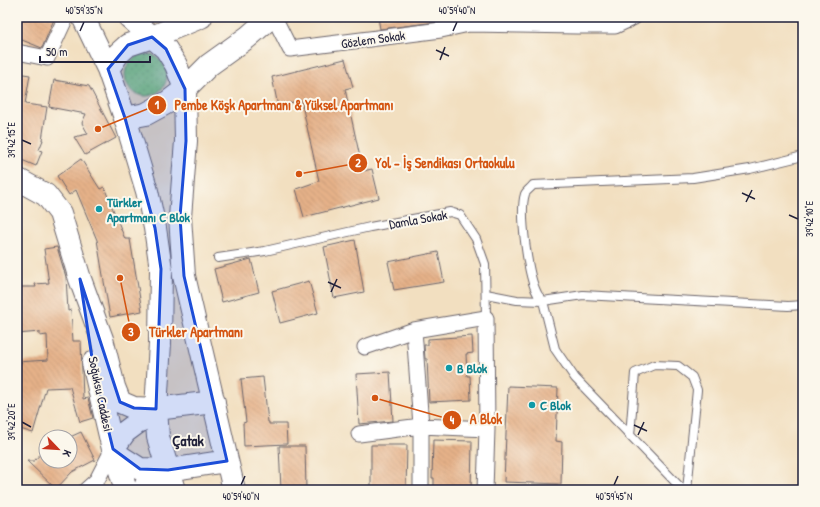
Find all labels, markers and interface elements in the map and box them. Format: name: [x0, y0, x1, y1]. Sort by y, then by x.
text: 40°59'35"N: [65, 4, 103, 17]
text: 40°59'40"N: [439, 4, 475, 17]
street label: Gözlem Sokak: [340, 26, 407, 52]
scale bar: [40, 38, 150, 64]
text: 50 m: [46, 43, 67, 60]
callout: Pembe Köşk Apartmanı & Yüksel Apartmanı: [147, 92, 402, 118]
text: Pembe Köşk Apartmanı & Yüksel Apartmanı: [174, 95, 394, 116]
text: 1: [155, 96, 160, 113]
text: 39°42'15"E: [5, 121, 18, 158]
callout: Yol - İş Sendikası Ortaokulu: [348, 150, 523, 176]
text: Yol - İş Sendikası Ortaokulu: [375, 153, 515, 172]
text: 2: [355, 154, 361, 171]
place label: Türkler Apartmanı C Blok: [106, 193, 191, 227]
text: 39°42'10"E: [803, 200, 816, 237]
marker: Türkler Apartmanı C Blok: [94, 204, 104, 214]
street label: Damla Sokak: [388, 205, 449, 233]
callout: Türkler Apartmanı: [121, 319, 251, 345]
text: Türkler Apartmanı: [148, 322, 243, 343]
text: 3: [128, 323, 134, 340]
street label: Soğuksu Caddesi: [84, 355, 118, 433]
place label: B Blok: [457, 359, 488, 377]
marker: B Blok: [444, 363, 454, 373]
place label: C Blok: [540, 396, 571, 414]
marker: C Blok: [527, 400, 537, 410]
text: 39°42'20"E: [5, 403, 18, 441]
callout: A Blok: [442, 407, 510, 433]
text: A Blok: [470, 409, 502, 428]
text: 4: [450, 411, 455, 428]
north arrow: [38, 429, 78, 469]
district label: Çatak: [172, 430, 204, 451]
text: K: [59, 448, 75, 459]
text: 40°59'40"N: [223, 490, 259, 503]
text: 40°59'45"N: [596, 490, 632, 503]

